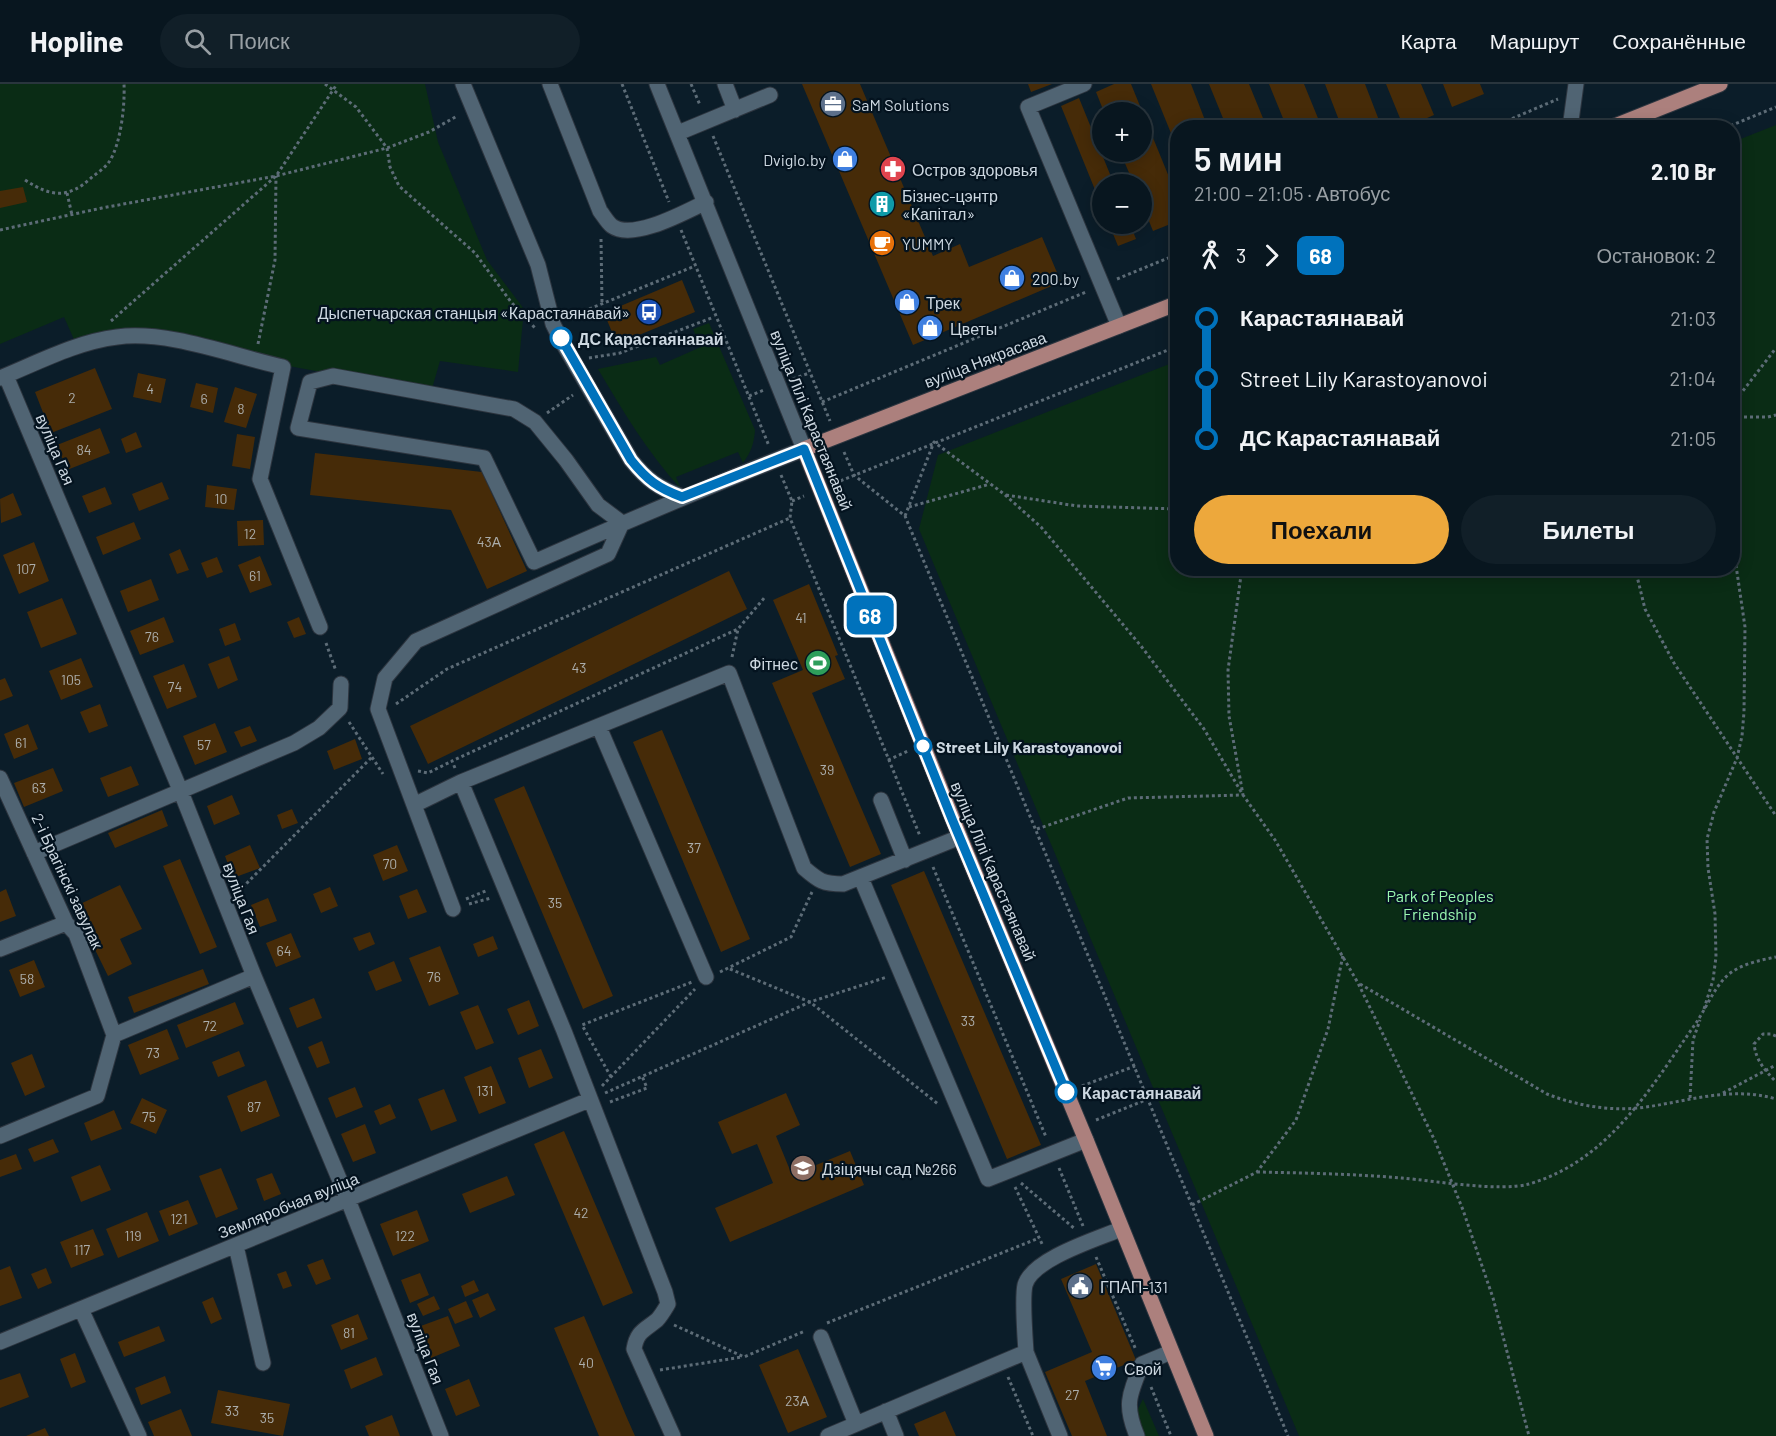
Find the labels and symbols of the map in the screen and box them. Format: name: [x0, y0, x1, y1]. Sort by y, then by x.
office icon: SaM Solutions: [818, 89, 848, 119]
place label: SaM Solutions: [852, 95, 949, 114]
shop icon: Dviglo.by: [830, 144, 860, 174]
place label: Dviglo.by: [763, 150, 827, 169]
pharmacy icon: Остров здоровья: [878, 154, 908, 184]
place label: Остров здоровья: [912, 160, 1038, 179]
place label: Бізнес-цэнтр «Капітал»: [902, 186, 998, 223]
building icon: Бізнес-цэнтр «Капітал»: [867, 189, 897, 219]
cafe icon: YUMMY: [867, 228, 897, 258]
place label: YUMMY: [902, 234, 953, 253]
shop icon: 200.by: [997, 263, 1027, 293]
place label: 200.by: [1032, 269, 1080, 288]
shop icon: Трек: [892, 287, 922, 317]
place label: Трек: [926, 293, 961, 312]
bus stop icon: Дыспетчарская станцыя «Карастаянавай»: [634, 297, 664, 327]
place label: Дыспетчарская станцыя «Карастаянавай»: [318, 303, 630, 322]
shop icon: Цветы: [915, 313, 945, 343]
place label: Цветы: [950, 319, 997, 338]
marker: ДС Карастаянавай: [550, 327, 572, 349]
street label: вуліца Лілі Карастаянавай: [767, 327, 857, 513]
street label: вуліца Някрасава: [921, 327, 1049, 391]
place label: ДС Карастаянавай: [578, 329, 724, 348]
house number: 4: [146, 380, 154, 397]
house number: 2: [68, 389, 76, 406]
house number: 6: [200, 390, 208, 407]
house number: 8: [237, 400, 245, 417]
street label: вуліца Гая: [33, 411, 79, 487]
house number: 84: [76, 441, 92, 458]
house number: 10: [215, 490, 227, 507]
house number: 12: [244, 525, 256, 542]
house number: 43А: [477, 533, 502, 550]
house number: 107: [16, 560, 36, 577]
house number: 61: [249, 567, 261, 584]
line badge: 68: [843, 596, 897, 634]
house number: 41: [795, 609, 807, 626]
house number: 76: [145, 628, 159, 645]
sports icon: Фітнес: [803, 648, 833, 678]
place label: Фітнес: [749, 654, 798, 673]
house number: 43: [572, 659, 586, 676]
house number: 105: [61, 671, 81, 688]
house number: 74: [168, 678, 182, 695]
house number: 61: [15, 734, 27, 751]
house number: 57: [197, 736, 211, 753]
marker: Street Lily Karastoyanovoi: [914, 737, 932, 755]
place label: Street Lily Karastoyanovoi: [936, 737, 1122, 756]
house number: 39: [820, 761, 834, 778]
house number: 63: [32, 779, 46, 796]
street label: вуліца Лілі Карастаянавай: [948, 779, 1040, 963]
street label: 2-і Брагінскі завулак: [28, 810, 108, 953]
house number: 37: [687, 839, 701, 856]
house number: 70: [383, 855, 397, 872]
street label: вуліца Гая: [220, 859, 264, 937]
park label: Park of Peoples Friendship: [1386, 886, 1494, 923]
house number: 35: [548, 894, 562, 911]
house number: 64: [277, 942, 291, 959]
house number: 76: [427, 968, 441, 985]
house number: 58: [20, 970, 34, 987]
house number: 33: [961, 1012, 975, 1029]
house number: 72: [203, 1017, 217, 1034]
house number: 73: [146, 1044, 160, 1061]
marker: Карастаянавай: [1055, 1081, 1077, 1103]
house number: 131: [477, 1082, 493, 1099]
place label: Карастаянавай: [1082, 1083, 1201, 1102]
house number: 87: [247, 1098, 261, 1115]
house number: 75: [142, 1108, 156, 1125]
school or university icon: Дзіцячы сад №266: [788, 1153, 818, 1183]
place label: Дзіцячы сад №266: [822, 1159, 957, 1178]
street label: Земляробчая вуліца: [215, 1168, 361, 1242]
house number: 42: [573, 1204, 589, 1221]
house number: 121: [170, 1210, 188, 1227]
house number: 119: [124, 1227, 142, 1244]
house number: 122: [395, 1227, 415, 1244]
house number: 117: [74, 1241, 91, 1258]
public building icon: ГПАП-131: [1065, 1271, 1095, 1301]
place label: ГПАП-131: [1100, 1277, 1168, 1296]
street label: вуліца Гая: [404, 1309, 448, 1387]
house number: 81: [343, 1324, 355, 1341]
supermarket icon: Свой: [1089, 1353, 1119, 1383]
house number: 40: [578, 1354, 594, 1371]
place label: Свой: [1124, 1359, 1162, 1378]
house number: 27: [1065, 1386, 1079, 1403]
house number: 23А: [785, 1392, 810, 1409]
house number: 33: [225, 1402, 239, 1419]
house number: 35: [260, 1409, 274, 1426]

